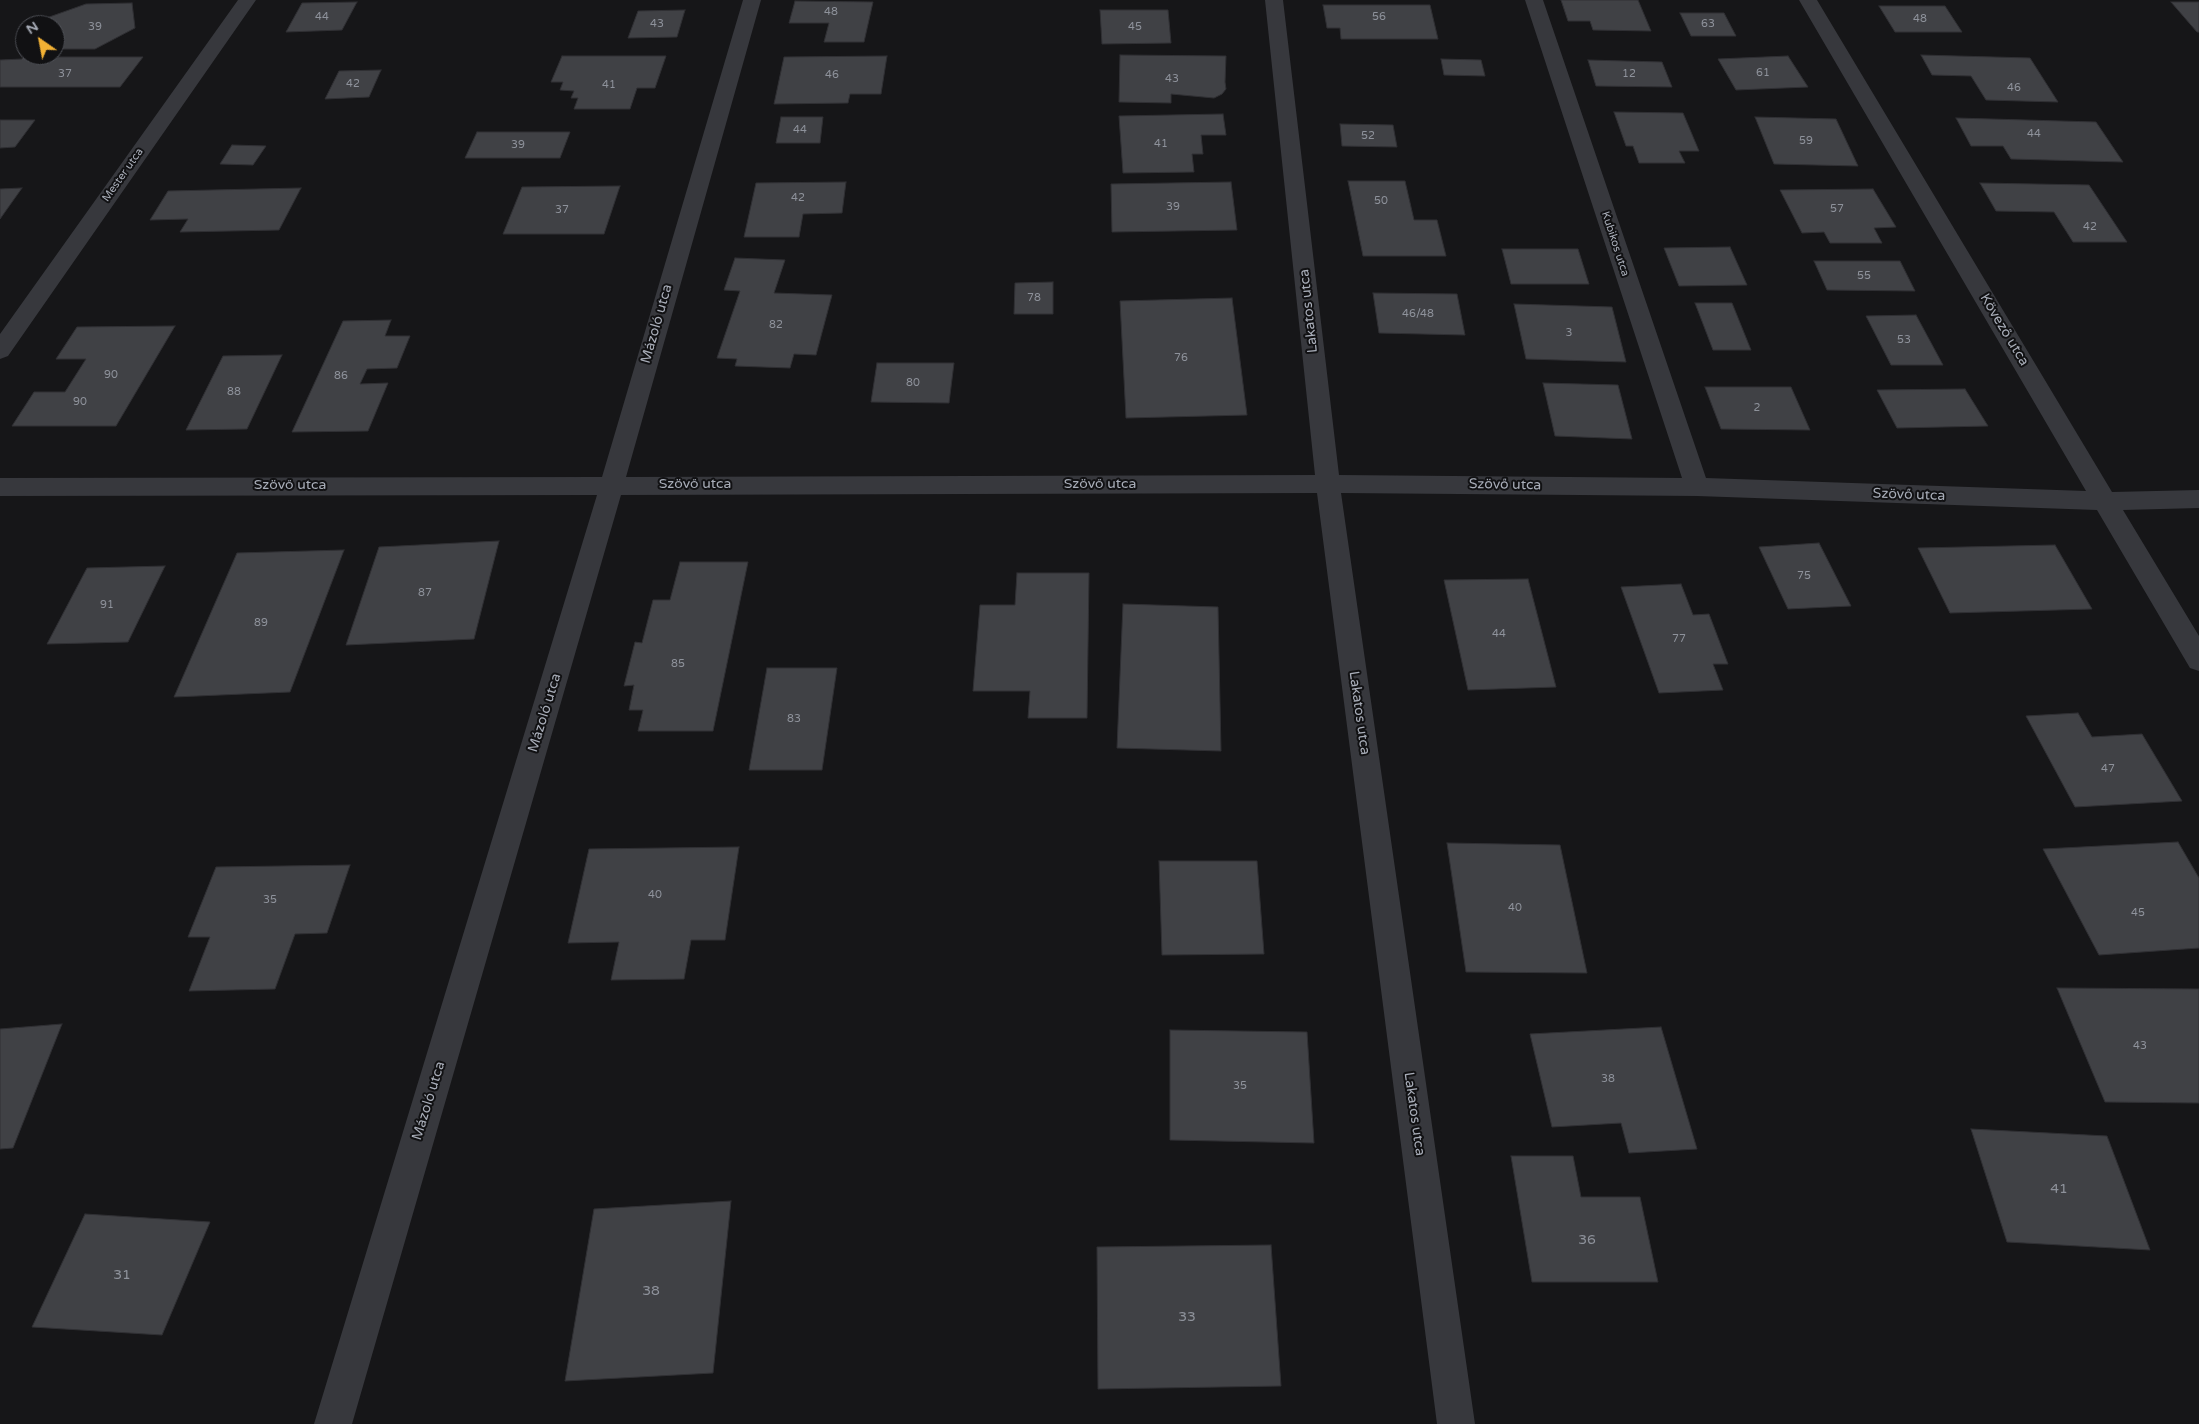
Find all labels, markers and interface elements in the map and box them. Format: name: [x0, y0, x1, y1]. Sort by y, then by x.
house number: 48: [824, 5, 838, 19]
house number: 44: [315, 10, 329, 24]
house number: 56: [1372, 10, 1386, 24]
house number: 48: [1913, 12, 1927, 26]
north arrow: [15, 15, 65, 65]
house number: 43: [650, 17, 664, 31]
house number: 63: [1701, 17, 1715, 31]
text: N: [23, 18, 41, 38]
house number: 39: [88, 20, 102, 34]
house number: 45: [1128, 20, 1142, 34]
house number: 61: [1756, 66, 1770, 80]
house number: 37: [58, 67, 72, 81]
house number: 12: [1622, 67, 1636, 81]
house number: 46: [825, 68, 839, 82]
house number: 43: [1165, 72, 1179, 86]
house number: 42: [346, 77, 360, 91]
house number: 41: [602, 78, 616, 92]
house number: 46: [2007, 81, 2021, 95]
house number: 44: [793, 123, 807, 137]
house number: 44: [2027, 127, 2041, 141]
house number: 52: [1361, 129, 1375, 143]
house number: 59: [1799, 134, 1813, 148]
house number: 41: [1154, 137, 1168, 151]
house number: 39: [511, 138, 525, 152]
street label: Mester utca: [100, 146, 146, 204]
house number: 42: [791, 191, 805, 205]
house number: 50: [1374, 194, 1388, 208]
house number: 39: [1166, 200, 1180, 214]
house number: 57: [1830, 202, 1844, 216]
house number: 37: [555, 203, 569, 217]
street label: Kubikos utca: [1598, 210, 1632, 278]
house number: 42: [2083, 220, 2097, 234]
street label: Lakatos utca: [1296, 268, 1322, 354]
house number: 55: [1857, 269, 1871, 283]
street label: Mázoló utca: [638, 282, 676, 366]
house number: 78: [1027, 291, 1041, 305]
street label: Kövező utca: [1976, 291, 2032, 369]
house number: 46/48: [1402, 307, 1434, 321]
house number: 82: [769, 318, 783, 332]
house number: 3: [1566, 326, 1572, 340]
house number: 53: [1897, 333, 1911, 347]
house number: 76: [1174, 351, 1188, 365]
house number: 90: [104, 368, 118, 382]
house number: 86: [334, 369, 348, 383]
house number: 80: [906, 376, 920, 390]
house number: 88: [227, 385, 241, 399]
house number: 90: [73, 395, 87, 409]
house number: 2: [1754, 401, 1760, 415]
street label: Szövő utca: [659, 476, 731, 492]
street label: Szövő utca: [1064, 476, 1136, 492]
street label: Szövő utca: [1469, 476, 1541, 494]
street label: Szövő utca: [254, 477, 326, 493]
street label: Szövő utca: [1872, 485, 1946, 505]
house number: 75: [1797, 569, 1811, 583]
house number: 87: [418, 586, 432, 600]
house number: 91: [100, 598, 114, 612]
house number: 89: [254, 616, 268, 630]
house number: 44: [1492, 627, 1506, 641]
house number: 77: [1672, 632, 1686, 646]
house number: 85: [671, 657, 685, 671]
street label: Lakatos utca: [1345, 670, 1373, 756]
street label: Mázoló utca: [525, 672, 565, 754]
house number: 83: [787, 712, 801, 726]
house number: 47: [2101, 762, 2115, 776]
house number: 40: [648, 888, 662, 902]
house number: 35: [263, 893, 277, 907]
house number: 40: [1508, 901, 1522, 915]
house number: 45: [2131, 906, 2145, 920]
house number: 43: [2133, 1039, 2147, 1053]
street label: Mázoló utca: [409, 1060, 449, 1142]
street label: Lakatos utca: [1400, 1071, 1428, 1157]
house number: 38: [1601, 1072, 1615, 1086]
house number: 35: [1233, 1079, 1247, 1093]
house number: 41: [2050, 1181, 2068, 1197]
house number: 36: [1578, 1232, 1596, 1248]
house number: 31: [113, 1267, 131, 1283]
house number: 38: [642, 1283, 660, 1299]
house number: 33: [1178, 1309, 1196, 1325]

